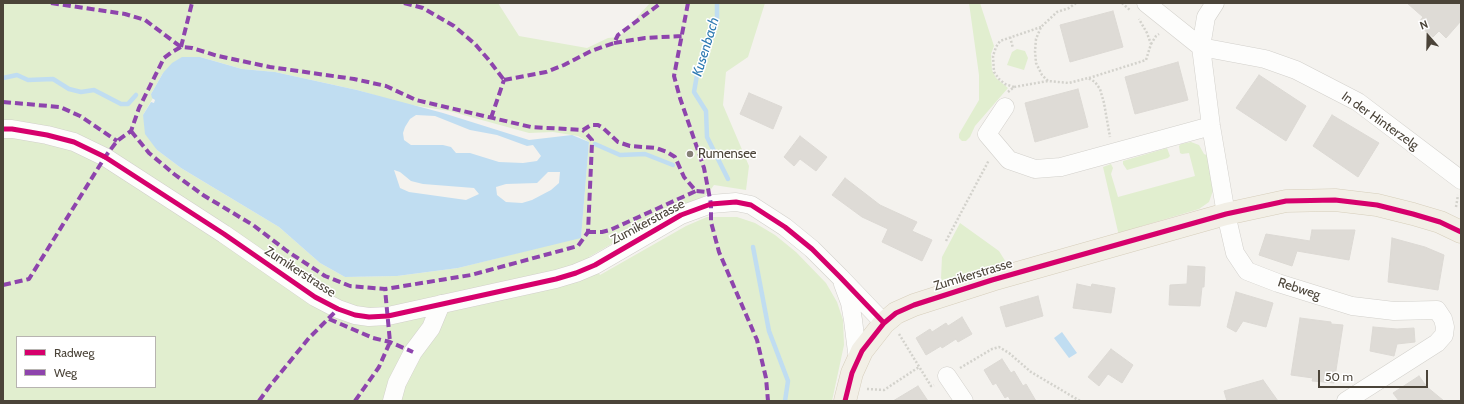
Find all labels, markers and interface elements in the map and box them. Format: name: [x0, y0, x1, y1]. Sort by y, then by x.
water label: Kusenbach: [689, 15, 723, 79]
north arrow: [1408, 16, 1448, 56]
text: N: [1418, 17, 1430, 33]
street label: In der Hinterzelg: [1338, 89, 1422, 153]
place label: Rumensee: [698, 146, 757, 162]
marker: Rumensee: [685, 149, 695, 159]
street label: Zumikerstrasse: [608, 196, 688, 248]
street label: Zumikerstrasse: [262, 243, 338, 301]
street label: Zumikerstrasse: [932, 256, 1014, 294]
street label: Rebweg: [1276, 275, 1322, 303]
legend: [16, 336, 156, 388]
text: Radweg: [54, 345, 94, 360]
scale bar: [1320, 362, 1430, 388]
text: Weg: [54, 365, 77, 380]
text: 50 m: [1325, 369, 1353, 384]

